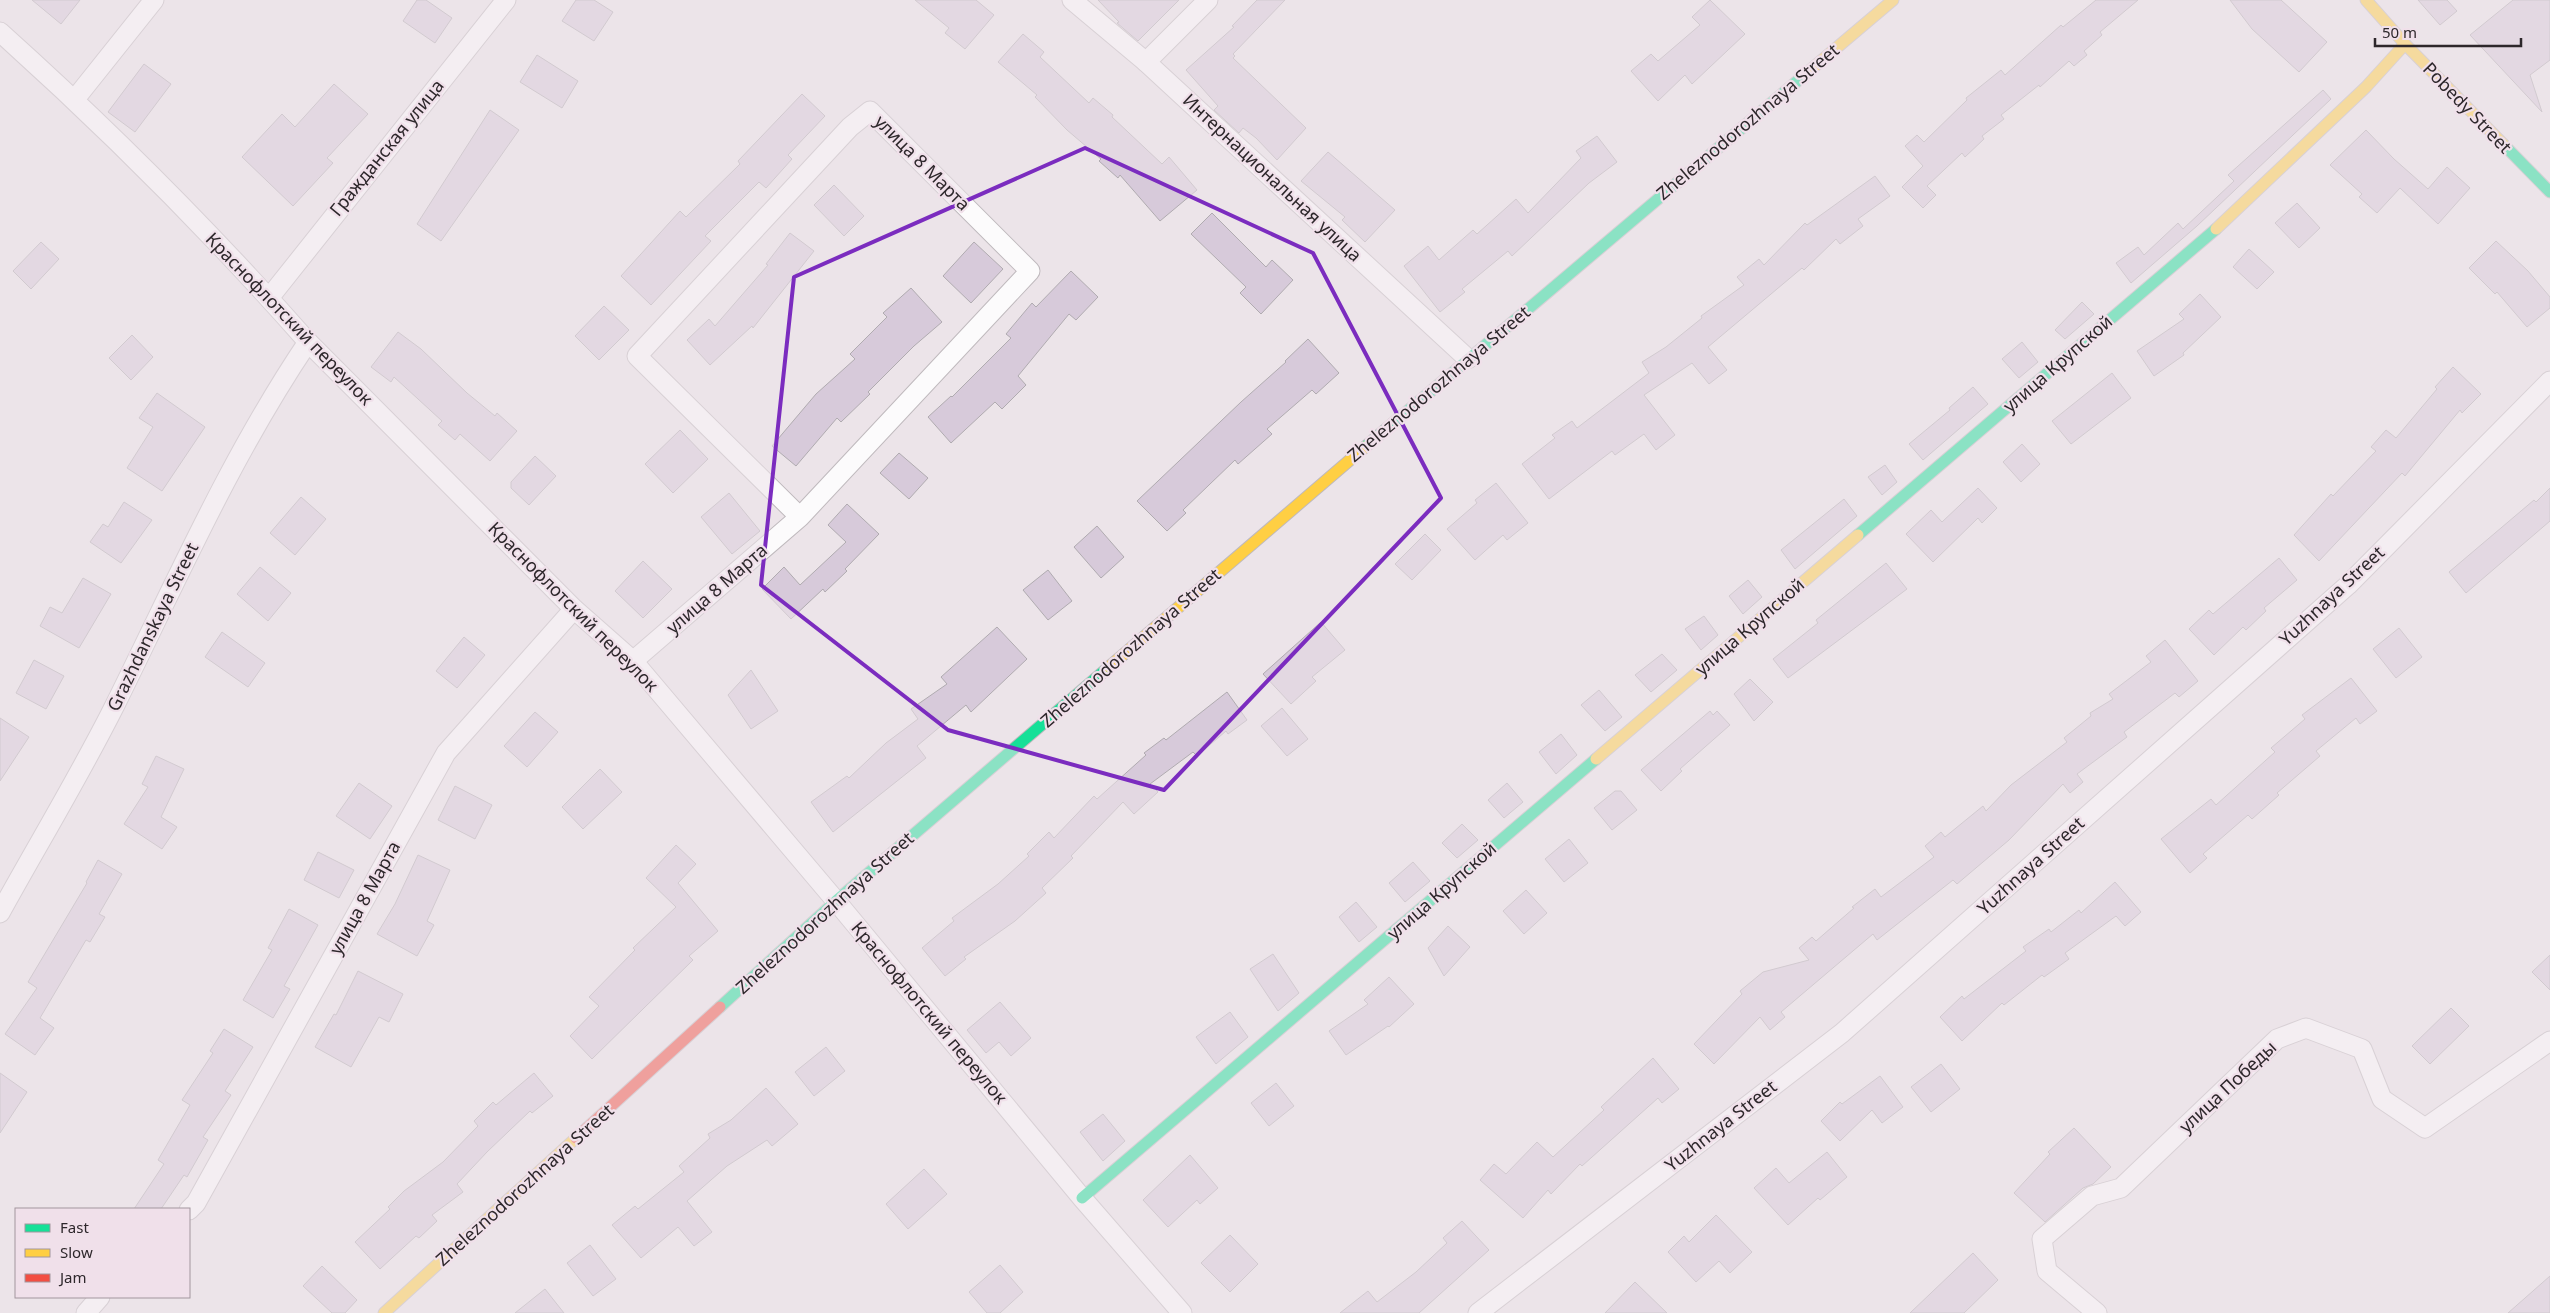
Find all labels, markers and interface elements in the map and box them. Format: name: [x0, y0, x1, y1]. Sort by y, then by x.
scale bar: [2375, 15, 2521, 47]
text: 50 m: [2382, 22, 2417, 42]
street label: Zheleznodorozhnaya Street: [1651, 37, 1844, 205]
street label: Pobedy Street: [2418, 56, 2518, 159]
street label: Гражданская улица: [324, 74, 449, 221]
street label: Интернациональная улица: [1178, 88, 1367, 267]
street label: улица 8 Марта: [870, 109, 976, 215]
street label: Краснофлотский переулок: [201, 227, 379, 410]
street label: Zheleznodorozhnaya Street: [1342, 299, 1535, 467]
street label: улица Крупской: [1998, 309, 2117, 417]
street label: Краснофлотский переулок: [484, 516, 664, 697]
street label: Grazhdanskaya Street: [101, 538, 204, 715]
street label: улица 8 Марта: [661, 538, 772, 639]
street label: Yuzhnaya Street: [2273, 540, 2390, 650]
street label: Zheleznodorozhnaya Street: [1035, 562, 1226, 732]
street label: улица Крупской: [1690, 572, 1809, 680]
street label: Yuzhnaya Street: [1972, 811, 2089, 920]
street label: Zheleznodorozhnaya Street: [730, 826, 919, 999]
street label: улица Крупской: [1382, 836, 1501, 944]
street label: улица 8 Марта: [323, 837, 405, 959]
street label: Краснофлотский переулок: [846, 916, 1013, 1109]
street label: улица Победы: [2174, 1035, 2281, 1138]
street label: Yuzhnaya Street: [1659, 1074, 1782, 1176]
street label: Zheleznodorozhnaya Street: [430, 1098, 619, 1271]
legend: [15, 1208, 190, 1298]
text: Fast: [60, 1217, 89, 1237]
text: Slow: [60, 1242, 93, 1262]
text: Jam: [58, 1267, 87, 1287]

